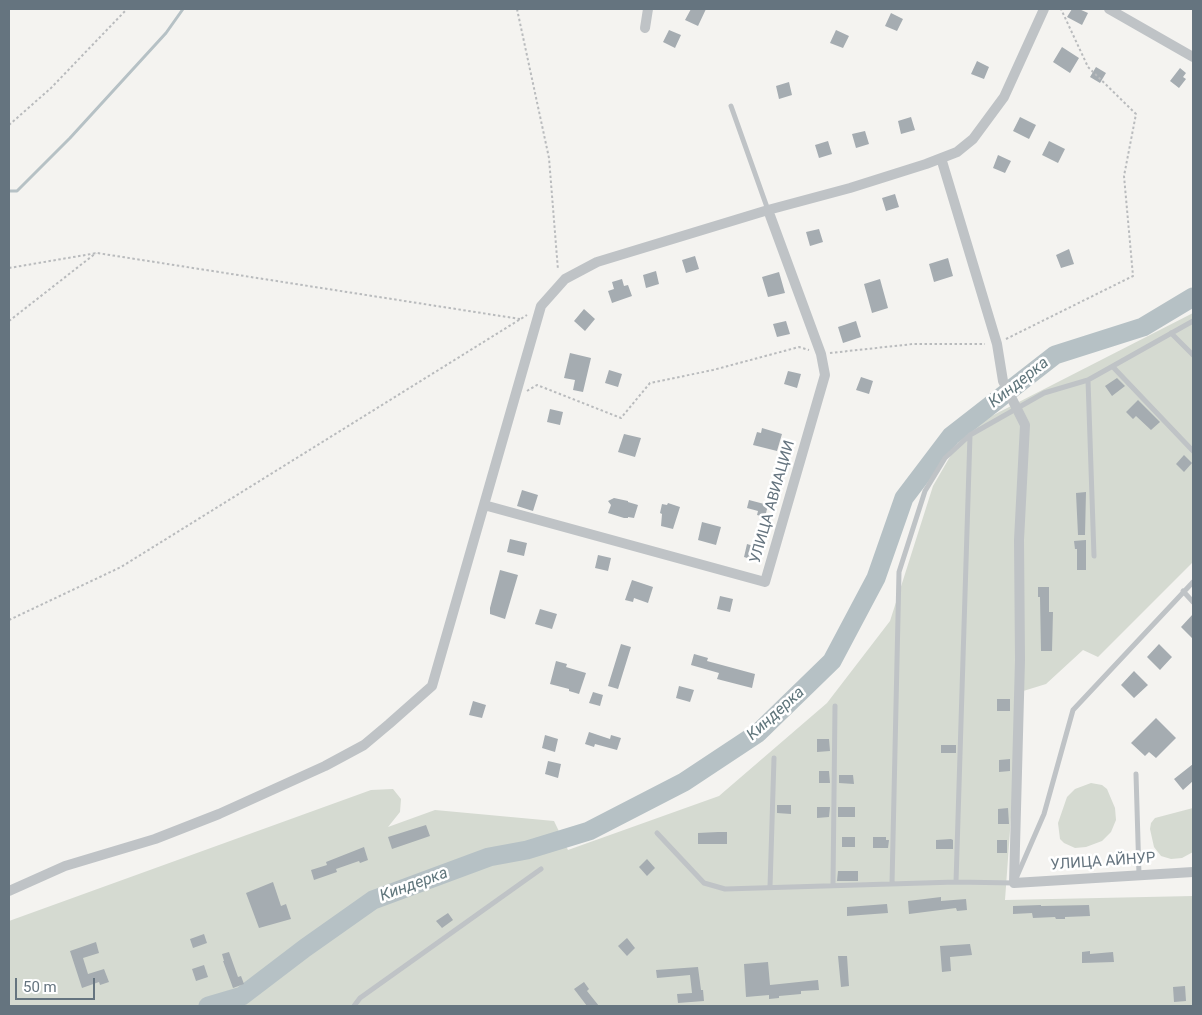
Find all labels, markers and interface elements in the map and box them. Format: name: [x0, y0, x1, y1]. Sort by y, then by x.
water label: Киндерка: [985, 354, 1053, 412]
street label: УЛИЦА АВИАЦИИ: [747, 438, 799, 566]
water label: Киндерка: [743, 683, 809, 745]
street label: УЛИЦА АЙНУР: [1050, 849, 1156, 875]
water label: Киндерка: [377, 864, 451, 906]
scale bar: [18, 968, 98, 1000]
text: 50 m: [23, 978, 57, 996]

